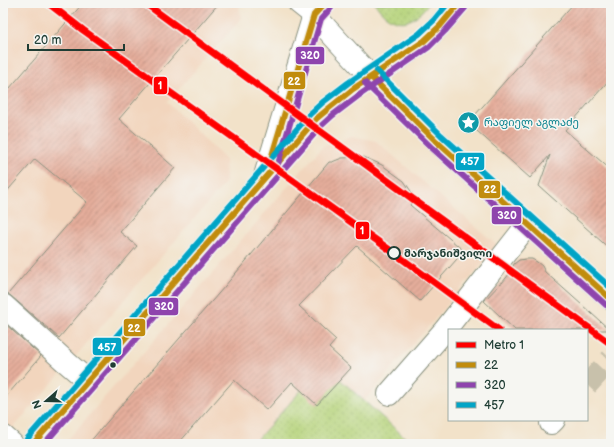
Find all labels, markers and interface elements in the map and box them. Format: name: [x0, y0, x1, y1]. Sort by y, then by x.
scale bar: [28, 26, 124, 52]
text: 20 m: [34, 33, 61, 48]
line badge: 320: [295, 46, 325, 65]
text: 320: [300, 49, 320, 62]
line badge: 22: [283, 71, 306, 90]
text: 22: [287, 75, 301, 88]
line badge: 1: [153, 76, 168, 95]
text: 1: [158, 79, 162, 92]
place icon: რაფიელ აგლაძე: [456, 109, 482, 135]
place label: რაფიელ აგლაძე: [484, 116, 579, 129]
line badge: 457: [455, 152, 485, 171]
text: 457: [461, 155, 479, 168]
line badge: 22: [478, 180, 501, 199]
text: 22: [483, 183, 497, 196]
line badge: 320: [491, 206, 522, 225]
text: 320: [497, 209, 517, 222]
line badge: 1: [355, 221, 370, 240]
text: 1: [360, 224, 364, 237]
marker: მარჯანიშვილი: [387, 246, 401, 260]
place label: მარჯანიშვილი: [404, 247, 492, 260]
line badge: 320: [148, 297, 179, 316]
text: 320: [154, 300, 174, 313]
line badge: 22: [123, 318, 146, 337]
text: 22: [127, 322, 141, 335]
legend: [448, 329, 588, 421]
line badge: 457: [92, 337, 122, 356]
text: Metro 1: [484, 338, 524, 353]
text: 457: [98, 341, 116, 354]
text: 22: [484, 358, 498, 373]
unlabelled marker: [108, 360, 118, 370]
text: 320: [484, 378, 506, 393]
north arrow: [26, 381, 66, 421]
text: N: [30, 398, 45, 410]
text: 457: [484, 398, 504, 413]

